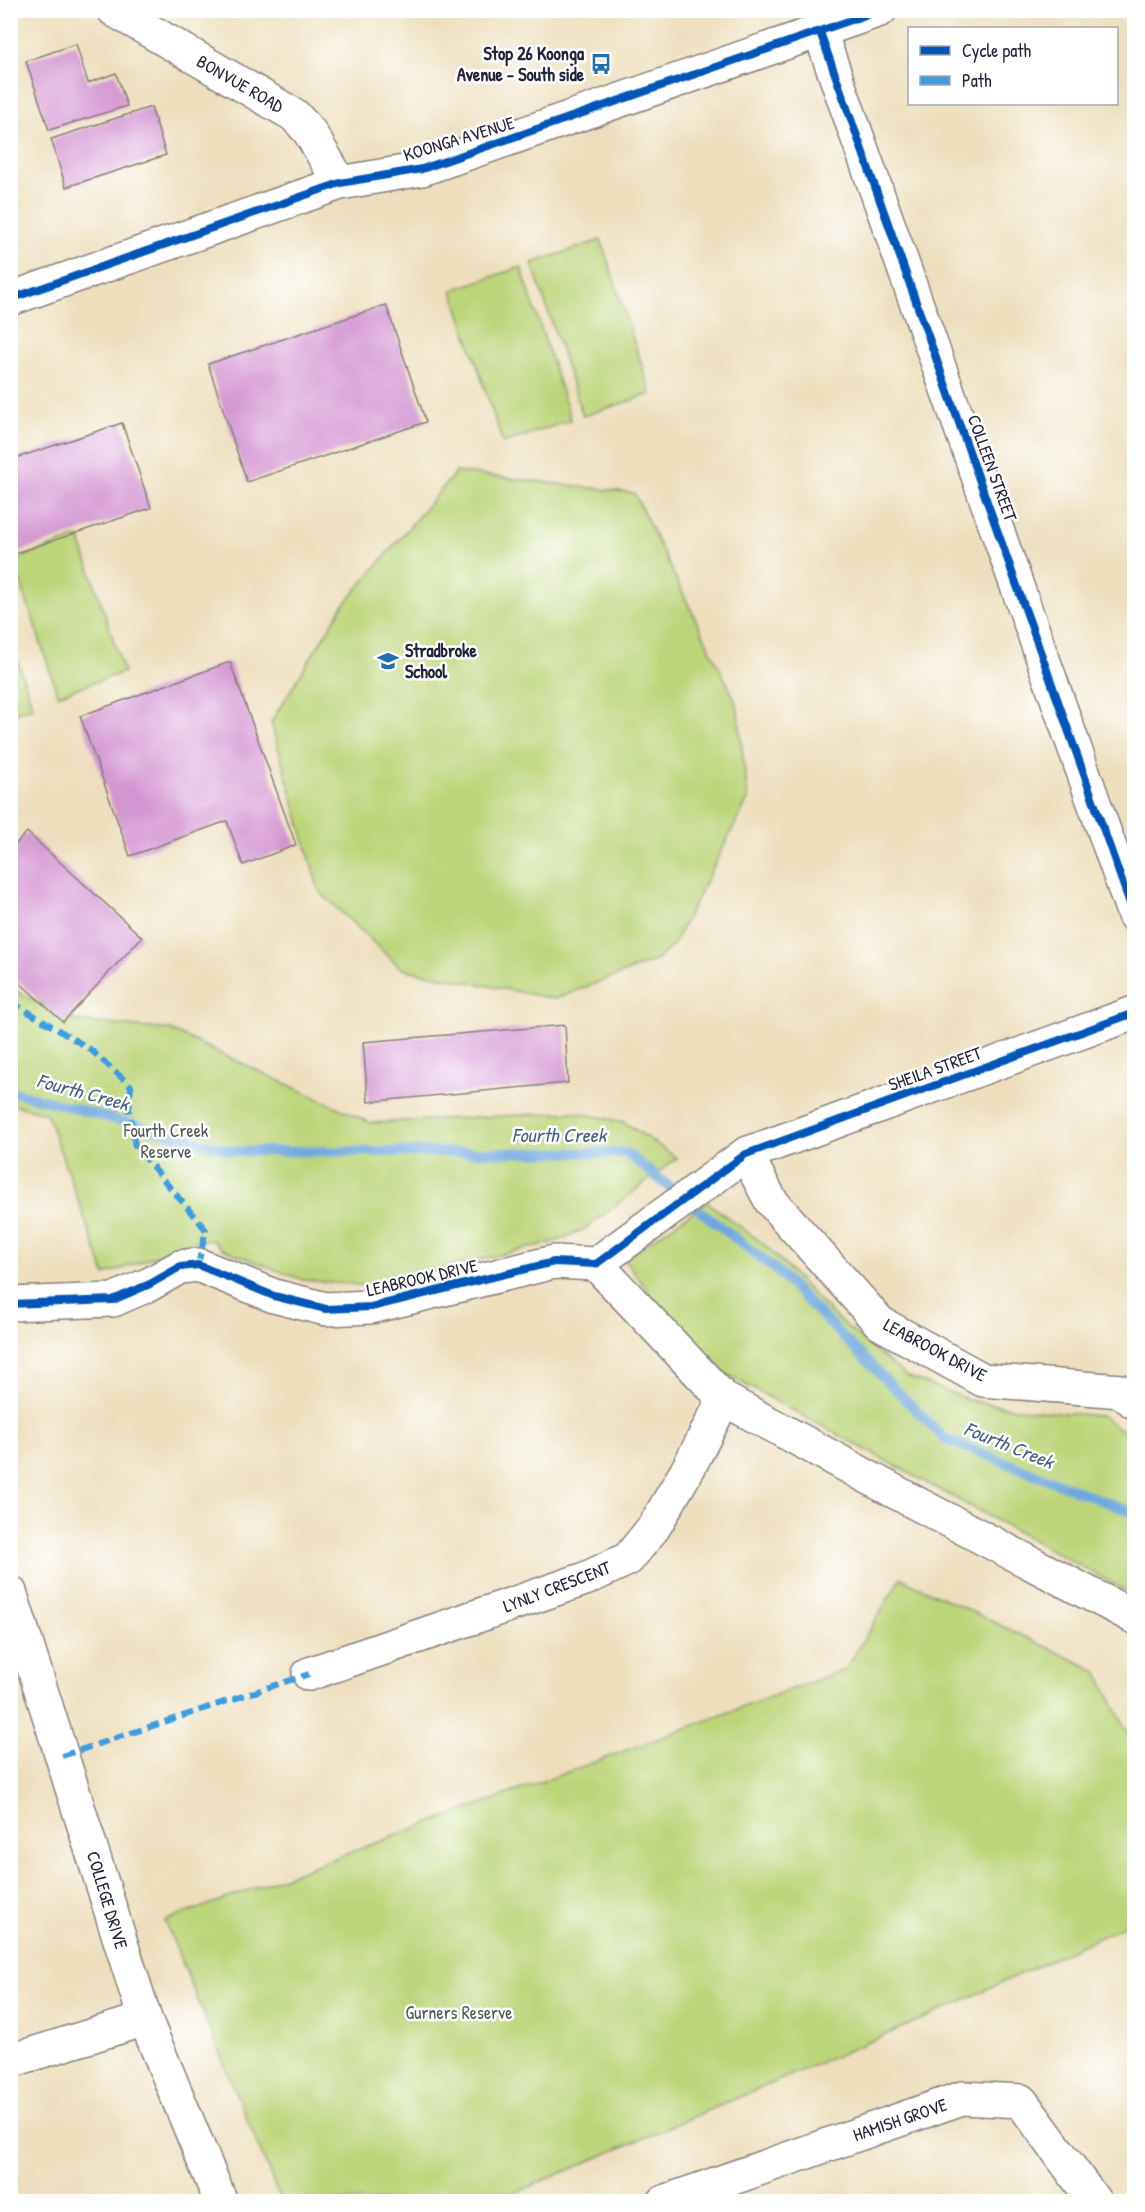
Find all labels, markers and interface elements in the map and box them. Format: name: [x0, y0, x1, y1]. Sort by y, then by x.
legend: [908, 27, 1118, 105]
text: Cycle path: [962, 38, 1032, 63]
place label: Stop 26 Koonga Avenue - South side: [457, 41, 585, 87]
street label: BONVUE ROAD: [192, 49, 289, 119]
bus stop icon: Stop 26 Koonga Avenue - South side: [589, 52, 613, 76]
text: Path: [962, 68, 992, 93]
street label: KOONGA AVENUE: [400, 110, 517, 167]
street label: COLLEEN STREET: [962, 411, 1024, 525]
place label: Stradbroke School: [405, 638, 478, 684]
school or university icon: Stradbroke School: [376, 649, 400, 673]
street label: SHEILA STREET: [885, 1040, 986, 1097]
water label: Fourth Creek: [34, 1066, 134, 1117]
park label: Fourth Creek Reserve: [123, 1118, 209, 1164]
water label: Fourth Creek: [512, 1121, 608, 1148]
street label: LEABROOK DRIVE: [364, 1253, 480, 1302]
street label: LEABROOK DRIVE: [879, 1312, 991, 1387]
water label: Fourth Creek: [961, 1414, 1059, 1475]
street label: LYNLY CRESCENT: [500, 1554, 615, 1618]
street label: COLLEGE DRIVE: [81, 1848, 134, 1952]
park label: Gurners Reserve: [406, 2000, 512, 2025]
street label: HAMISH GROVE: [849, 2092, 950, 2147]

